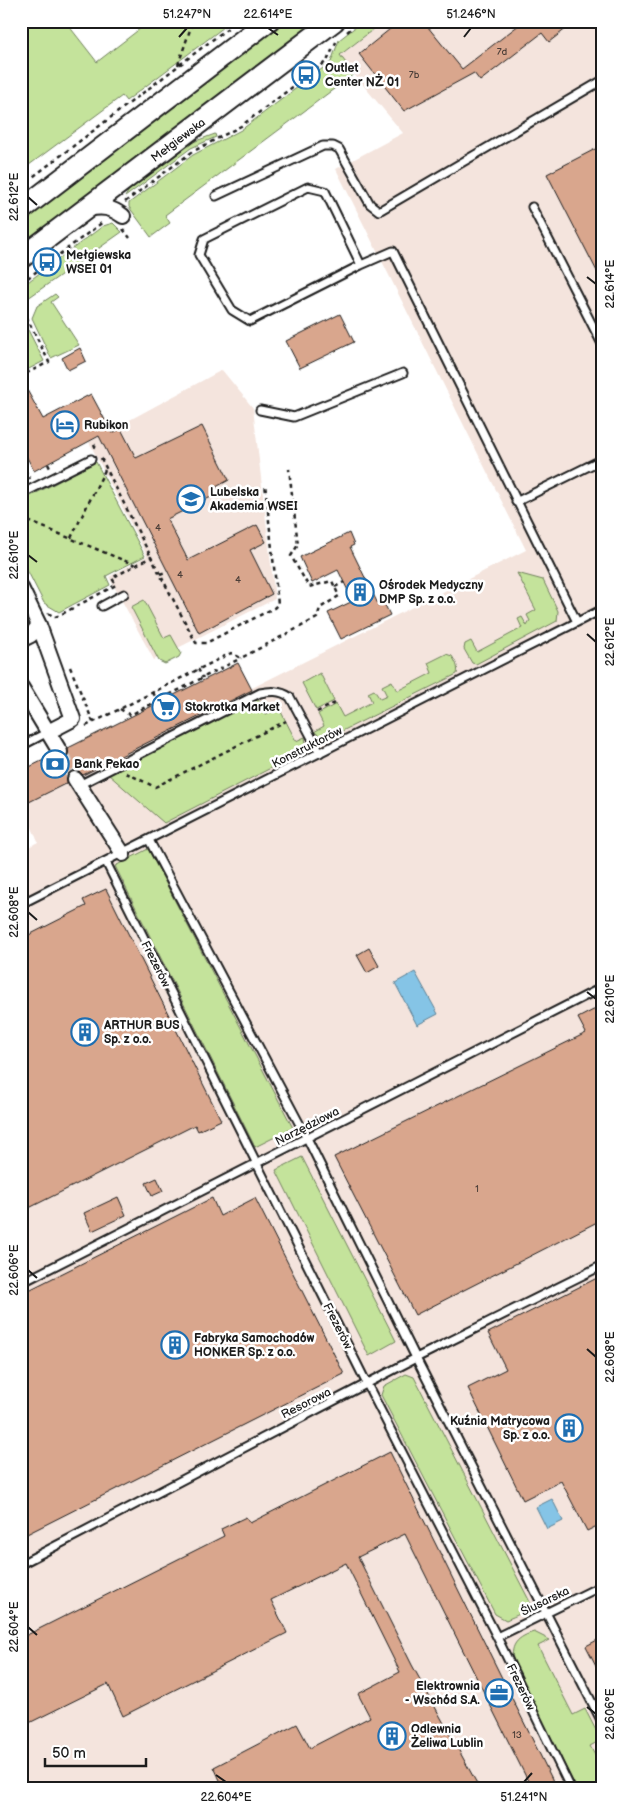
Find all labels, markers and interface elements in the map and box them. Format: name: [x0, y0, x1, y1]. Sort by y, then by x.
text: 51.247°N: [163, 7, 211, 22]
text: 22.614°E: [244, 7, 292, 22]
text: 51.246°N: [446, 7, 496, 22]
house number: 7d: [497, 46, 508, 58]
bus stop icon: Outlet Center NŻ 01: [291, 60, 321, 90]
place label: Outlet Center NŻ 01: [325, 61, 399, 90]
house number: 7b: [409, 69, 420, 81]
street label: Mełgiewska: [148, 115, 209, 166]
text: 22.612°E: [7, 173, 22, 221]
bus stop icon: Mełgiewska WSEI 01: [32, 247, 62, 277]
place label: Mełgiewska WSEI 01: [66, 248, 131, 277]
text: 22.614°E: [603, 260, 618, 308]
hotel icon: Rubikon: [50, 410, 80, 440]
place label: Rubikon: [84, 418, 129, 433]
school or university icon: Lubelska Akademia WSEI: [176, 484, 206, 514]
place label: Lubelska Akademia WSEI: [209, 485, 298, 514]
house number: 4: [155, 522, 161, 534]
text: 22.610°E: [7, 530, 22, 579]
house number: 4: [177, 569, 183, 581]
house number: 4: [235, 574, 241, 586]
building icon: Ośrodek Medyczny DMP Sp. z o.o.: [345, 577, 375, 607]
place label: Ośrodek Medyczny DMP Sp. z o.o.: [379, 578, 484, 607]
text: 22.612°E: [603, 618, 618, 666]
supermarket icon: Stokrotka Market: [151, 692, 181, 722]
place label: Stokrotka Market: [185, 700, 280, 715]
street label: Konstruktorów: [269, 723, 345, 772]
bank icon: Bank Pekao: [40, 749, 70, 779]
place label: Bank Pekao: [74, 757, 139, 772]
text: 22.608°E: [7, 886, 22, 938]
street label: Frezerów: [138, 939, 174, 990]
text: 22.610°E: [603, 974, 618, 1023]
building icon: ARTHUR BUS Sp. z o.o.: [70, 1017, 100, 1047]
place label: ARTHUR BUS Sp. z o.o.: [103, 1018, 180, 1047]
street label: Narzędziowa: [273, 1104, 342, 1149]
house number: 1: [475, 1183, 479, 1195]
text: 22.606°E: [7, 1244, 22, 1296]
street label: Frezerów: [320, 1301, 356, 1352]
building icon: Fabryka Samochodów HONKER Sp. z o.o.: [160, 1330, 190, 1360]
place label: Fabryka Samochodów HONKER Sp. z o.o.: [194, 1331, 315, 1360]
text: 22.608°E: [603, 1331, 618, 1383]
street label: Resorowa: [279, 1384, 334, 1422]
building icon: Kuźnia Matrycowa Sp. z o.o.: [554, 1413, 584, 1443]
place label: Kuźnia Matrycowa Sp. z o.o.: [450, 1414, 550, 1443]
street label: Ślusarska: [518, 1581, 572, 1620]
text: 22.604°E: [7, 1601, 22, 1653]
street label: Frezerów: [503, 1661, 538, 1713]
office icon: Elektrownia - Wschód S.A.: [484, 1678, 514, 1708]
place label: Elektrownia - Wschód S.A.: [405, 1679, 480, 1708]
text: 22.606°E: [603, 1688, 618, 1740]
building icon: Odlewnia Żeliwa Lublin: [377, 1721, 407, 1751]
place label: Odlewnia Żeliwa Lublin: [411, 1722, 483, 1751]
house number: 13: [512, 1729, 522, 1741]
scale bar: [45, 1735, 146, 1767]
text: 50 m: [52, 1744, 86, 1763]
text: 22.604°E: [200, 1790, 252, 1805]
text: 51.241°N: [500, 1790, 548, 1805]

